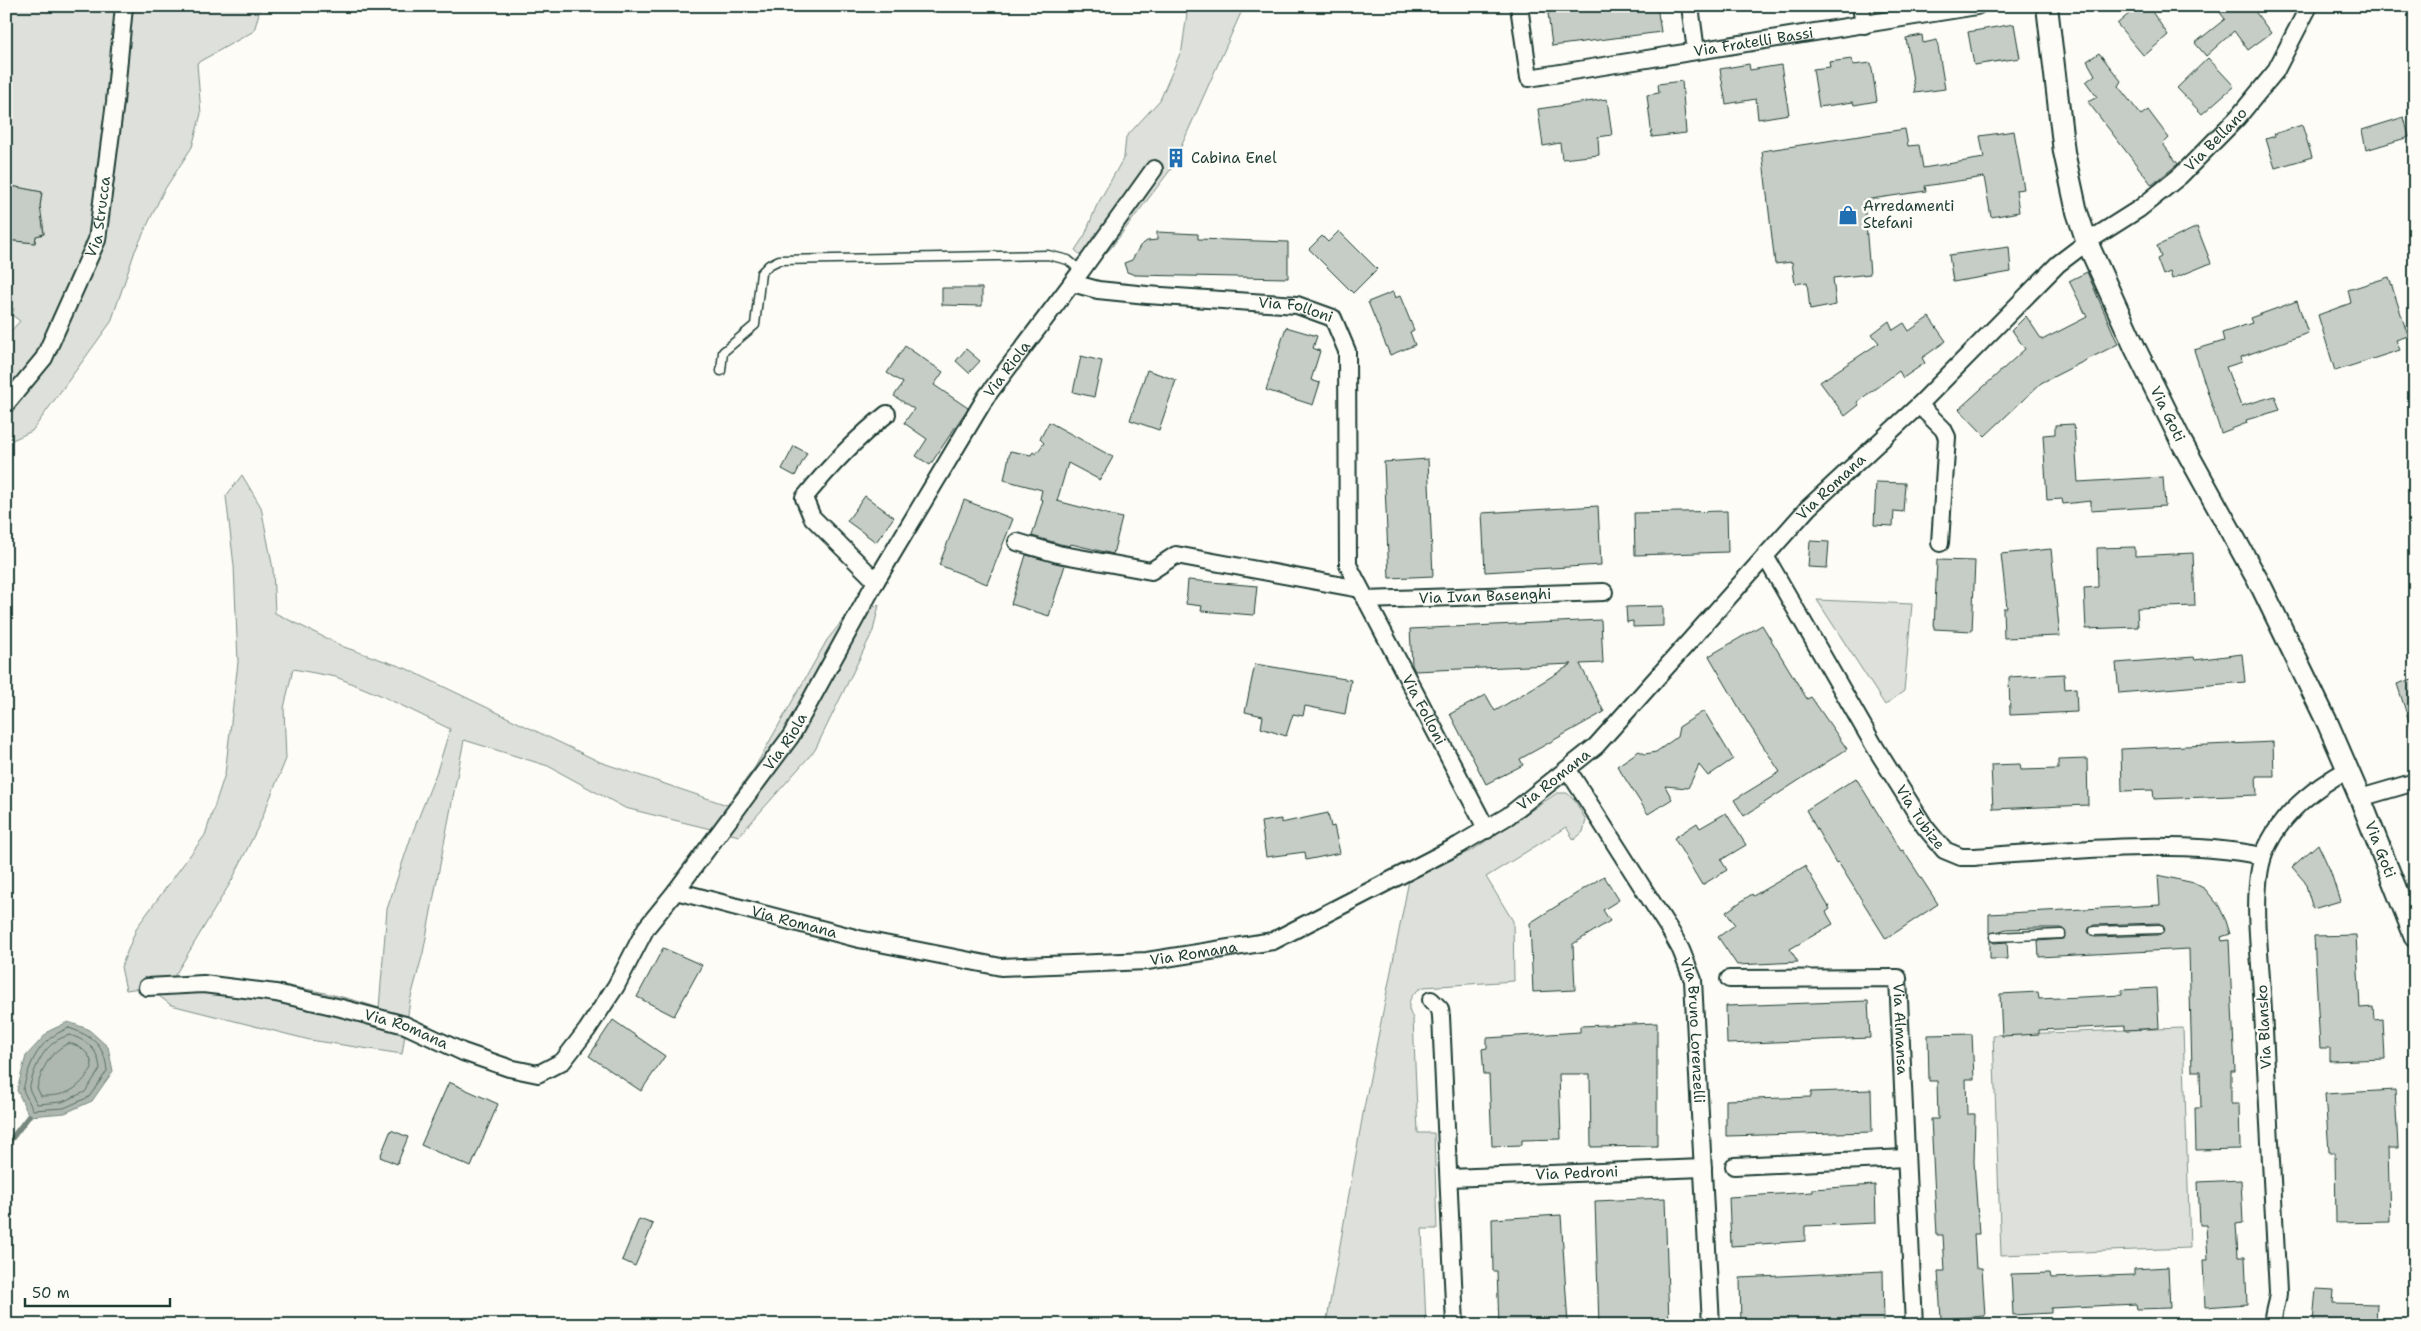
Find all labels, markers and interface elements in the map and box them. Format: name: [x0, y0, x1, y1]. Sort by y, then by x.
street label: Via Fratelli Bassi: [1692, 22, 1815, 61]
street label: Via Bellano: [2180, 103, 2252, 176]
building icon: Cabina Enel: [1165, 147, 1187, 169]
place label: Cabina Enel: [1191, 148, 1277, 168]
street label: Via Strucca: [80, 174, 115, 261]
place label: Arredamenti Stefani: [1863, 196, 1955, 233]
shop icon: Arredamenti Stefani: [1837, 204, 1859, 226]
street label: Via Folloni: [1258, 292, 1336, 327]
street label: Via Riola: [979, 336, 1035, 401]
street label: Via Goti: [2146, 383, 2190, 445]
street label: Via Romana: [1792, 449, 1870, 524]
street label: Via Ivan Basenghi: [1418, 584, 1552, 608]
street label: Via Folloni: [1397, 671, 1451, 748]
street label: Via Riola: [759, 709, 812, 775]
street label: Via Romana: [1513, 744, 1595, 815]
street label: Via Tubize: [1891, 781, 1950, 854]
street label: Via Goti: [2360, 818, 2401, 881]
street label: Via Romana: [749, 901, 840, 943]
street label: Via Romana: [1148, 937, 1239, 970]
street label: Via Bruno Lorenzelli: [1675, 955, 1709, 1104]
street label: Via Almansa: [1888, 983, 1912, 1076]
street label: Via Blansko: [2252, 984, 2276, 1070]
street label: Via Romana: [362, 1005, 452, 1054]
street label: Via Pedroni: [1535, 1161, 1619, 1185]
scale bar: [25, 1276, 170, 1308]
text: 50 m: [32, 1283, 70, 1303]

